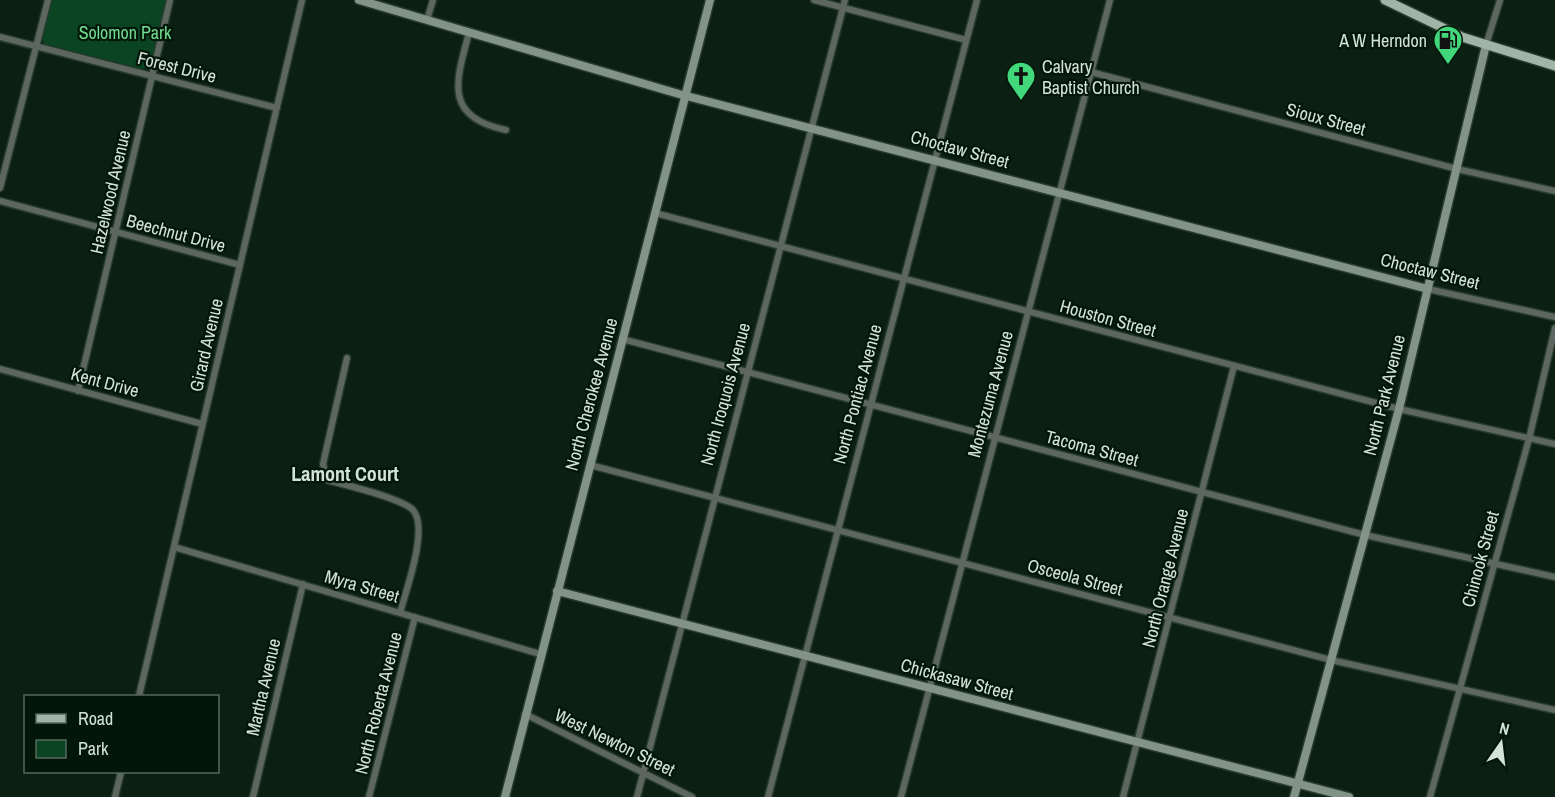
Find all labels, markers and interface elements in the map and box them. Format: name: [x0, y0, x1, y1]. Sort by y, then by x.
park label: Solomon Park: [79, 20, 172, 45]
fuel station icon: A W Herndon: [1432, 24, 1464, 66]
place label: A W Herndon: [1338, 28, 1427, 53]
street label: Forest Drive: [135, 45, 219, 89]
place label: Calvary Baptist Church: [1042, 54, 1140, 100]
church icon: Calvary Baptist Church: [1005, 60, 1037, 102]
street label: Sioux Street: [1284, 96, 1368, 142]
street label: Choctaw Street: [908, 124, 1012, 174]
street label: Hazelwood Avenue: [84, 128, 136, 256]
street label: Beechnut Drive: [124, 208, 228, 258]
street label: Choctaw Street: [1378, 247, 1482, 295]
street label: Houston Street: [1057, 293, 1159, 343]
street label: Girard Avenue: [183, 296, 229, 394]
street label: North Cherokee Avenue: [559, 315, 623, 473]
street label: North Iroquois Avenue: [694, 320, 756, 468]
street label: North Pontiac Avenue: [826, 322, 888, 466]
street label: Montezuma Avenue: [961, 328, 1019, 460]
street label: North Park Avenue: [1357, 332, 1411, 458]
street label: Kent Drive: [68, 361, 142, 403]
street label: Tacoma Street: [1043, 424, 1141, 472]
district label: Lamont Court: [291, 460, 399, 487]
street label: North Orange Avenue: [1136, 506, 1194, 650]
street label: Chinook Street: [1455, 508, 1505, 610]
street label: Osceola Street: [1025, 552, 1125, 602]
street label: Myra Street: [322, 563, 402, 609]
street label: North Roberta Avenue: [348, 629, 408, 777]
street label: Martha Avenue: [240, 636, 286, 738]
street label: Chickasaw Street: [898, 652, 1016, 706]
legend: [24, 695, 219, 773]
street label: West Newton Street: [551, 702, 679, 782]
text: Road: [78, 706, 113, 731]
north arrow: [1471, 713, 1531, 773]
text: N: [1497, 717, 1512, 740]
text: Park: [78, 736, 109, 761]

